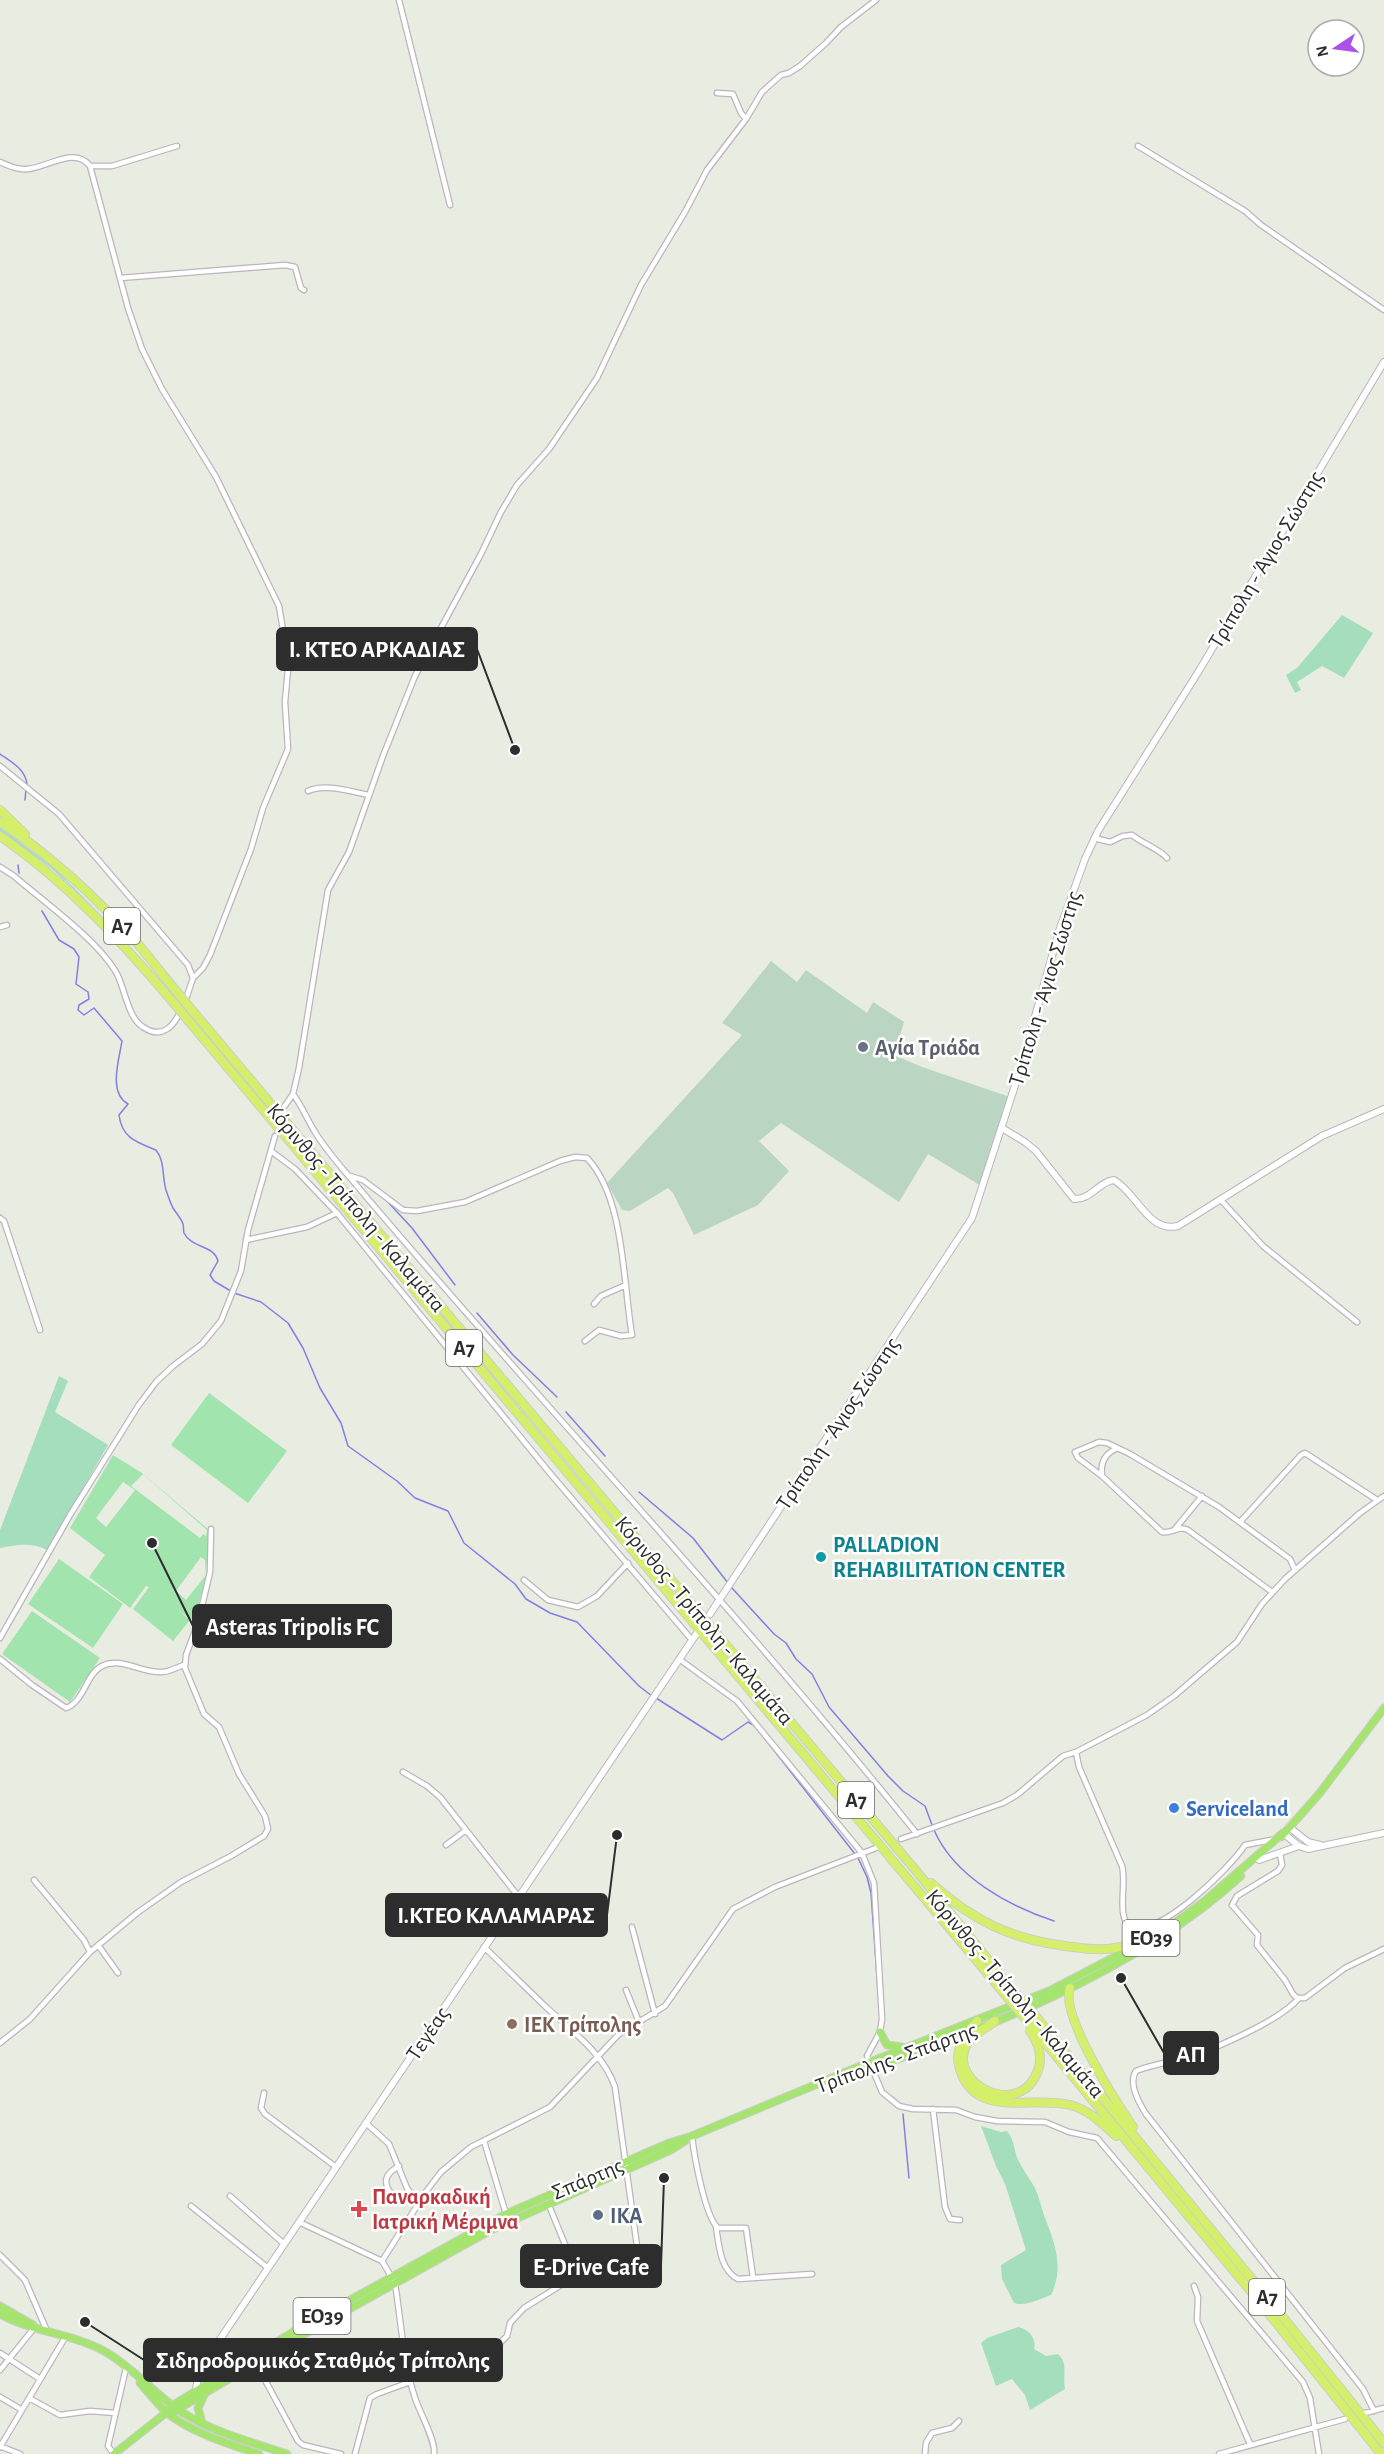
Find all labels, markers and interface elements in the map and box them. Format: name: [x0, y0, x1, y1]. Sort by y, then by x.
north arrow: [1306, 18, 1366, 78]
text: N: [1313, 44, 1331, 58]
street label: Τρίπολη - Άγιος Σώστης: [1204, 467, 1327, 652]
callout: Ι. ΚΤΕΟ ΑΡΚΑΔΙΑΣ: [277, 628, 477, 670]
text: Ι. ΚΤΕΟ ΑΡΚΑΔΙΑΣ: [289, 638, 465, 662]
street label: Τρίπολη - Άγιος Σώστης: [1005, 888, 1085, 1088]
road number: Α7: [104, 908, 140, 944]
place label: Αγία Τριάδα: [875, 1037, 980, 1059]
marker: Αγία Τριάδα: [856, 1040, 870, 1054]
street label: Κόρινθος - Τρίπολη - Καλαμάτα: [263, 1099, 450, 1316]
road number: Α7: [446, 1330, 482, 1366]
street label: Τρίπολη - Άγιος Σώστης: [772, 1333, 904, 1514]
street label: Κόρινθος - Τρίπολη - Καλαμάτα: [611, 1512, 798, 1729]
place label: PALLADION REHABILITATION CENTER: [833, 1534, 1066, 1581]
marker: PALLADION REHABILITATION CENTER: [814, 1550, 828, 1564]
callout: Asteras Tripolis FC: [193, 1605, 391, 1647]
text: Asteras Tripolis FC: [205, 1616, 379, 1640]
road number: Α7: [838, 1782, 874, 1818]
place label: Serviceland: [1186, 1798, 1289, 1820]
marker: Serviceland: [1167, 1801, 1181, 1815]
street label: Κόρινθος - Τρίπολη - Καλαμάτα: [922, 1885, 1109, 2102]
callout: Ι.ΚΤΕΟ ΚΑΛΑΜΑΡΑΣ: [386, 1894, 607, 1936]
text: Ι.ΚΤΕΟ ΚΑΛΑΜΑΡΑΣ: [397, 1904, 595, 1928]
road number: ΕΟ39: [1122, 1920, 1180, 1956]
street label: Τεγέας: [402, 2003, 454, 2064]
place label: ΙΕΚ Τρίπολης: [524, 2014, 641, 2037]
marker: ΙΕΚ Τρίπολης: [505, 2017, 519, 2031]
street label: Τρίπολης - Σπάρτης: [813, 2019, 980, 2097]
callout: ΑΠ: [1164, 2032, 1218, 2074]
text: ΑΠ: [1176, 2043, 1206, 2067]
street label: Σπάρτης: [548, 2154, 626, 2204]
place label: Παναρκαδική Ιατρική Μέριμνα: [372, 2186, 519, 2233]
marker: Παναρκαδική Ιατρική Μέριμνα: [350, 2200, 368, 2218]
place label: ΙΚΑ: [610, 2205, 643, 2227]
marker: ΙΚΑ: [591, 2208, 605, 2222]
callout: E-Drive Cafe: [521, 2245, 661, 2287]
text: E-Drive Cafe: [533, 2256, 649, 2280]
road number: Α7: [1249, 2279, 1285, 2315]
road number: ΕΟ39: [294, 2298, 350, 2334]
callout: Σιδηροδρομικός Σταθμός Τρίπολης: [144, 2339, 502, 2381]
text: Σιδηροδρομικός Σταθμός Τρίπολης: [156, 2349, 490, 2373]

